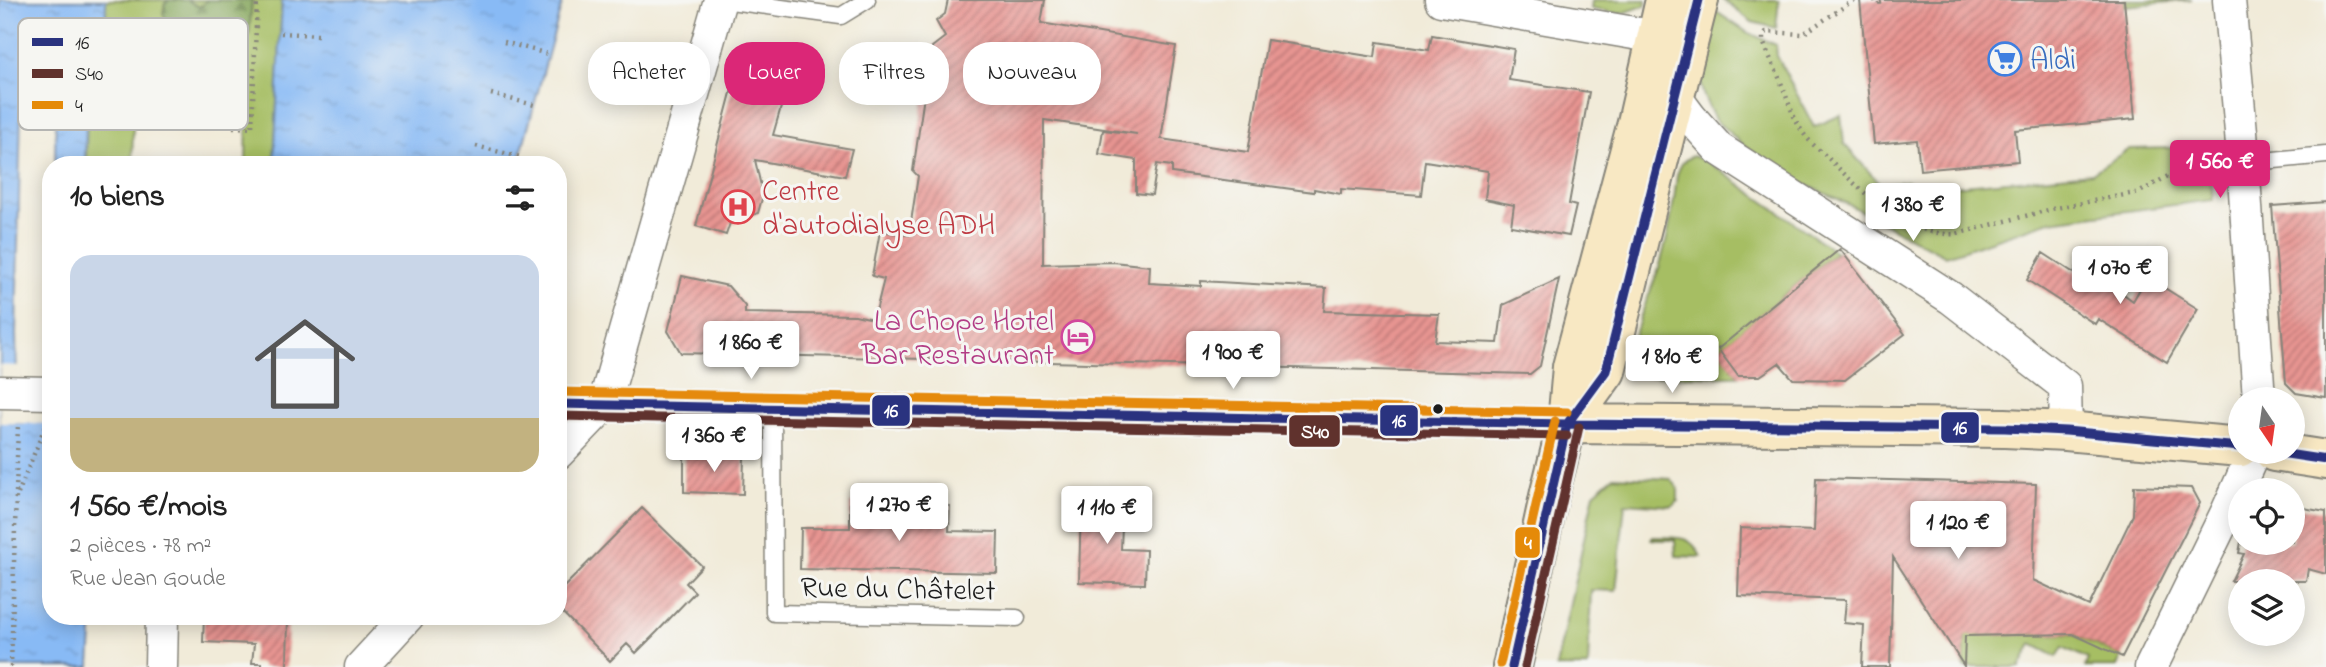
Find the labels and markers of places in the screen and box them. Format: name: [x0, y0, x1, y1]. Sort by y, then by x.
supermarket icon: Aldi: [1986, 40, 2024, 78]
place label: Aldi: [2030, 40, 2076, 84]
pin: 1 560 €: [2155, 140, 2285, 200]
place label: Centre d'autodialyse ADH: [762, 171, 995, 249]
pin: 1 380 €: [1848, 184, 1978, 243]
hospital icon: Centre d'autodialyse ADH: [719, 188, 757, 226]
pin: 1 070 €: [2055, 246, 2185, 306]
place label: La Chope Hotel Bar Restaurant: [861, 301, 1054, 379]
hotel icon: La Chope Hotel Bar Restaurant: [1059, 318, 1097, 356]
pin: 1 860 €: [686, 322, 816, 381]
pin: 1 900 €: [1168, 332, 1298, 391]
pin: 1 810 €: [1607, 336, 1737, 395]
unlabelled marker: [1431, 402, 1445, 416]
pin: 1 360 €: [649, 414, 779, 474]
pin: 1 270 €: [834, 484, 964, 543]
pin: 1 110 €: [1042, 486, 1172, 546]
pin: 1 120 €: [1893, 502, 2023, 561]

